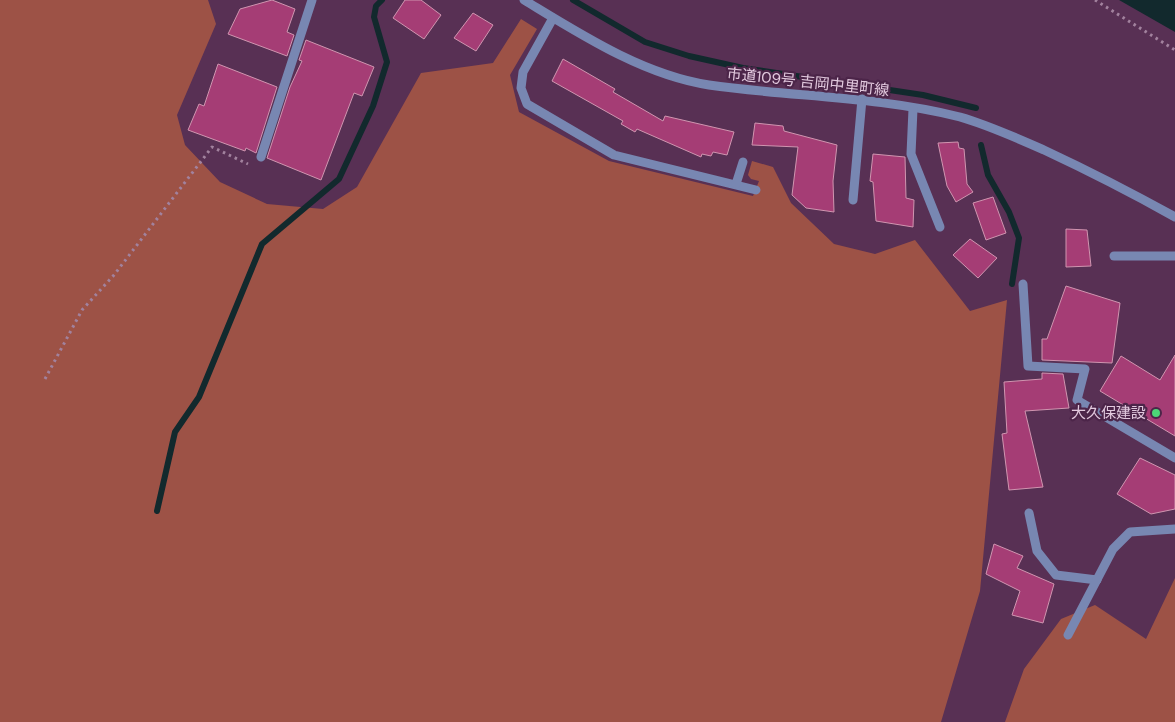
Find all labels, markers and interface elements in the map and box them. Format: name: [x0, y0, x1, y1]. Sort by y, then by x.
street label: 市道109号 吉岡中里町線: [726, 64, 890, 100]
place label: 大久保建設: [1071, 403, 1146, 423]
marker: 大久保建設: [1150, 407, 1162, 419]

